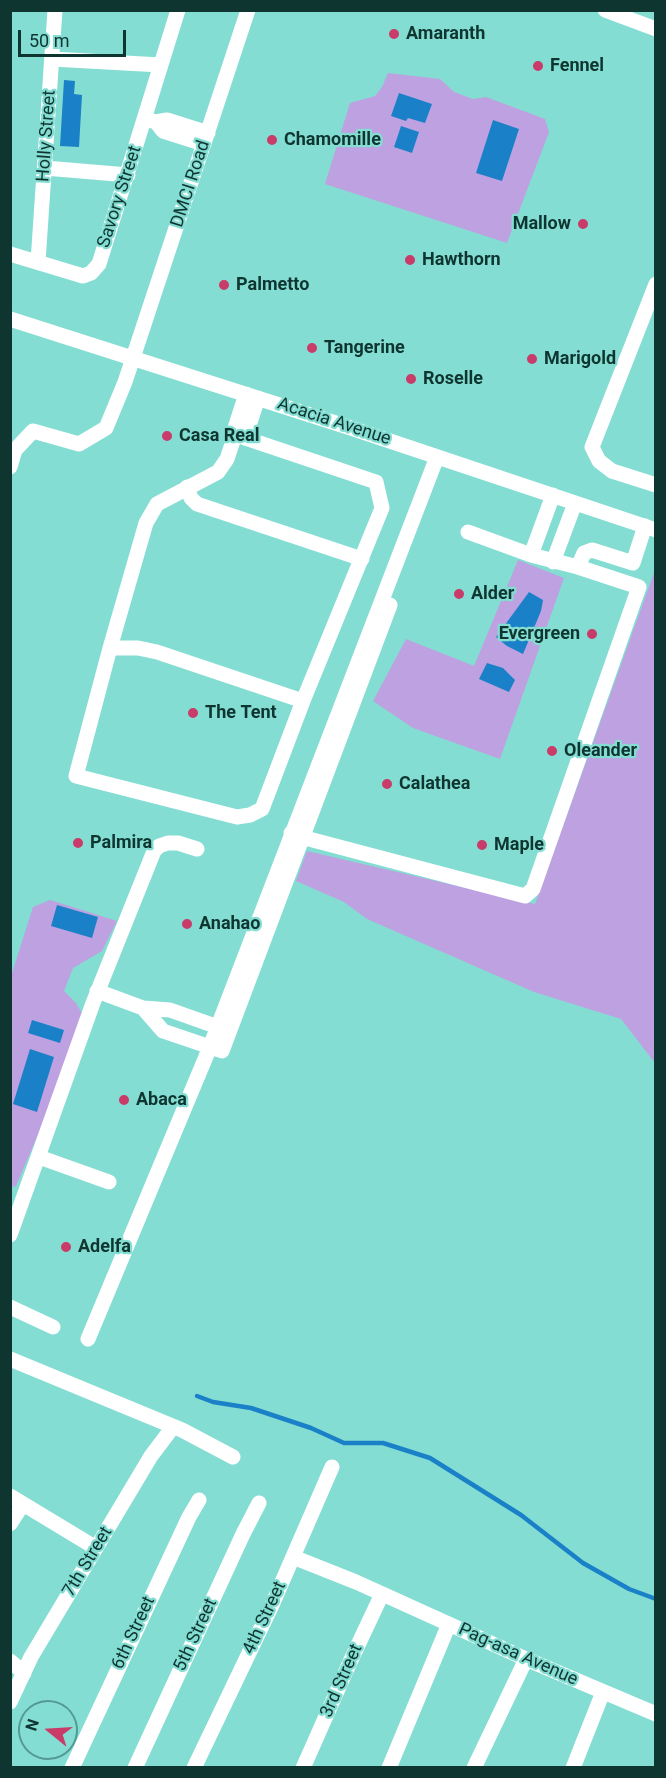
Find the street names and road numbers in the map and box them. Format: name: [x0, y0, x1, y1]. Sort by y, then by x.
street label: Holly Street: [33, 89, 61, 183]
street label: DMCI Road: [167, 138, 215, 230]
street label: Savory Street: [93, 143, 147, 251]
street label: Acacia Avenue: [275, 394, 393, 450]
street label: 7th Street: [59, 1523, 117, 1601]
street label: 4th Street: [239, 1578, 291, 1658]
street label: 6th Street: [108, 1593, 160, 1673]
street label: 5th Street: [170, 1595, 222, 1675]
street label: Pag-asa Avenue: [455, 1619, 581, 1691]
street label: 3rd Street: [316, 1641, 368, 1721]

